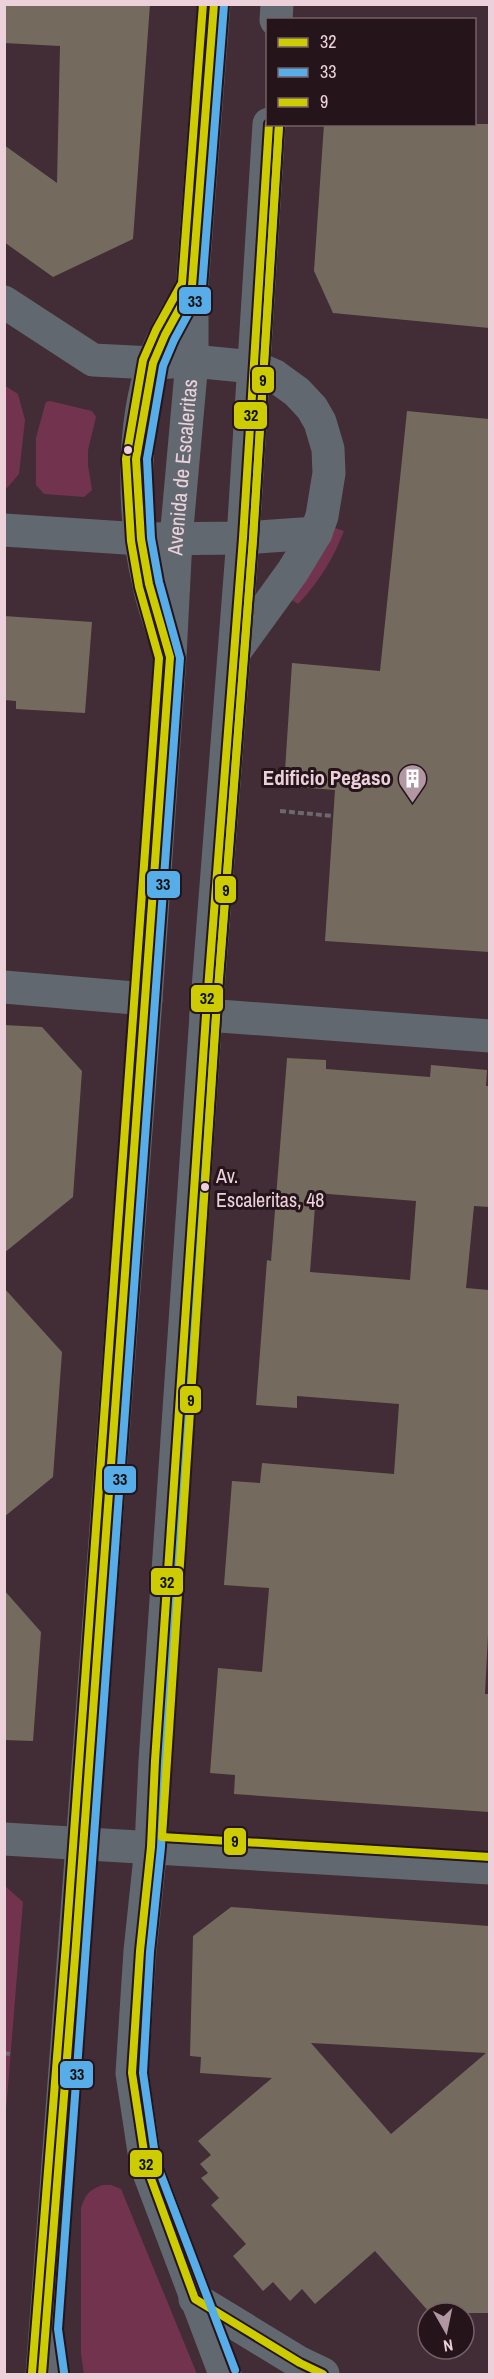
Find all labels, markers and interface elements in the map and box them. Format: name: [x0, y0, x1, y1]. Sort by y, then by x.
legend: [266, 18, 476, 126]
text: 32: [320, 29, 336, 54]
text: 33: [320, 59, 336, 84]
text: 9: [320, 89, 328, 114]
line badge: 33: [178, 286, 212, 315]
text: 33: [188, 290, 202, 312]
line badge: 9: [251, 366, 275, 394]
text: 9: [259, 369, 267, 391]
street label: Avenida de Escaleritas: [160, 378, 204, 557]
line badge: 32: [233, 401, 268, 430]
text: 32: [244, 404, 258, 426]
unlabelled marker: [122, 444, 134, 456]
building icon: Edificio Pegaso: [396, 762, 428, 804]
place label: Edificio Pegaso: [263, 763, 391, 792]
line badge: 33: [146, 870, 181, 899]
text: 33: [156, 873, 170, 895]
line badge: 9: [214, 875, 237, 904]
text: 9: [222, 879, 230, 901]
line badge: 32: [190, 984, 224, 1013]
text: 32: [200, 987, 214, 1009]
place label: Av. Escaleritas, 48: [215, 1162, 324, 1213]
marker: Av. Escaleritas, 48: [199, 1181, 211, 1193]
line badge: 9: [179, 1385, 202, 1414]
text: 9: [187, 1389, 195, 1411]
line badge: 33: [103, 1465, 137, 1494]
text: 33: [113, 1468, 127, 1490]
line badge: 32: [150, 1567, 184, 1596]
text: 32: [160, 1571, 174, 1593]
line badge: 9: [223, 1827, 247, 1856]
text: 9: [231, 1830, 239, 1852]
line badge: 33: [59, 2060, 94, 2089]
text: 33: [70, 2063, 84, 2085]
line badge: 32: [129, 2149, 163, 2178]
text: 32: [139, 2153, 153, 2175]
north arrow: [416, 2301, 476, 2361]
text: N: [442, 2334, 455, 2357]

